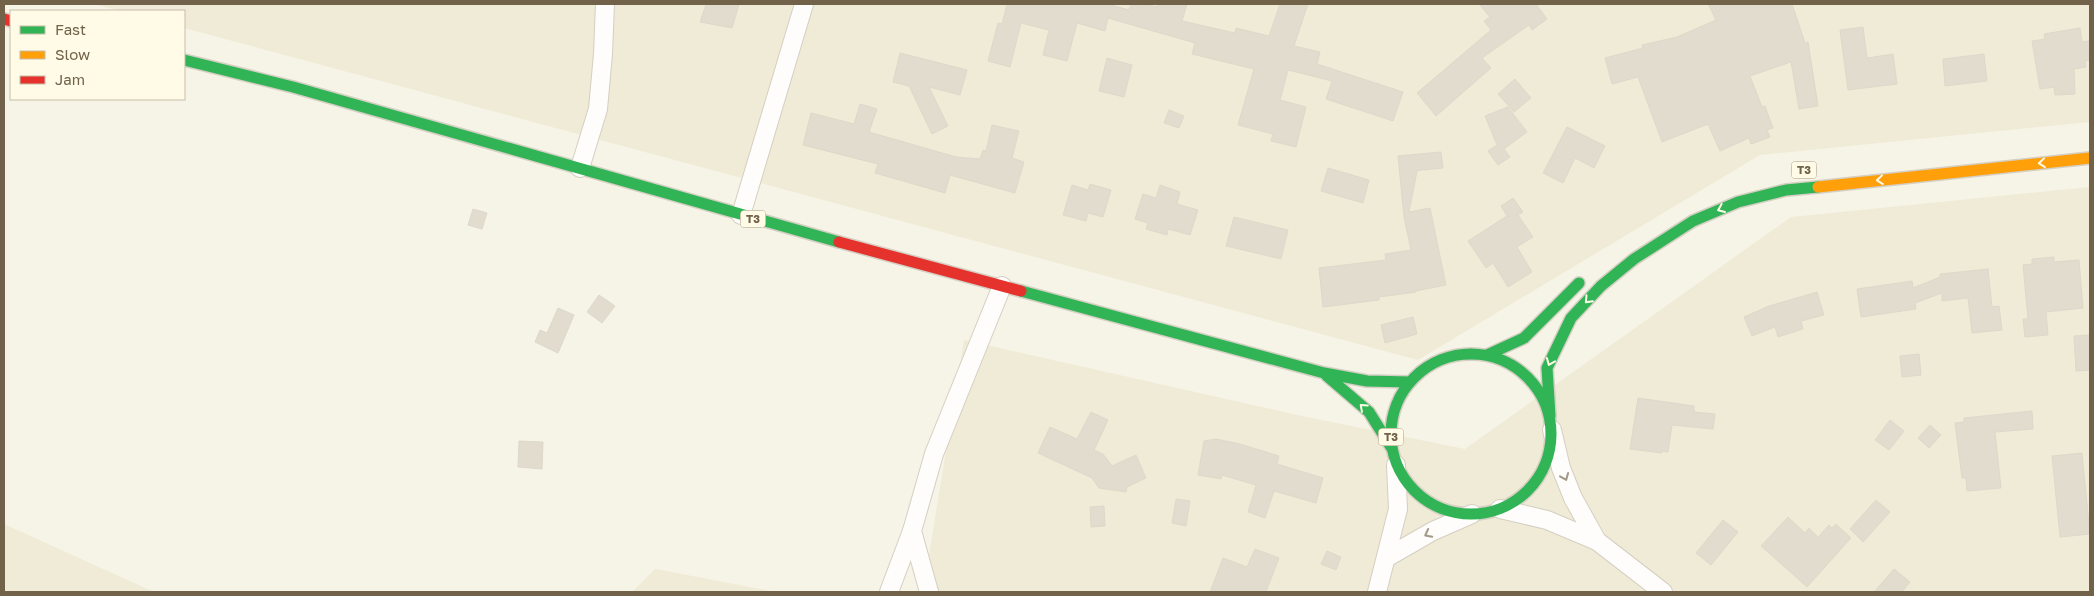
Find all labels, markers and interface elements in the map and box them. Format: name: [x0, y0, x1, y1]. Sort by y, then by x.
legend: [10, 10, 185, 100]
text: Fast: [55, 20, 86, 38]
text: Slow: [55, 45, 90, 63]
text: Jam: [55, 70, 85, 88]
one-way arrow: [2037, 157, 2045, 168]
road number: T3: [1792, 162, 1816, 178]
one-way arrow: [1876, 174, 1884, 185]
one-way arrow: [1717, 202, 1726, 213]
road number: T3: [740, 210, 766, 228]
one-way arrow: [1585, 294, 1594, 303]
one-way arrow: [1546, 357, 1557, 366]
one-way arrow: [1360, 404, 1369, 413]
road number: T3: [1378, 428, 1404, 446]
one-way arrow: [1558, 472, 1569, 481]
one-way arrow: [1425, 528, 1434, 538]

